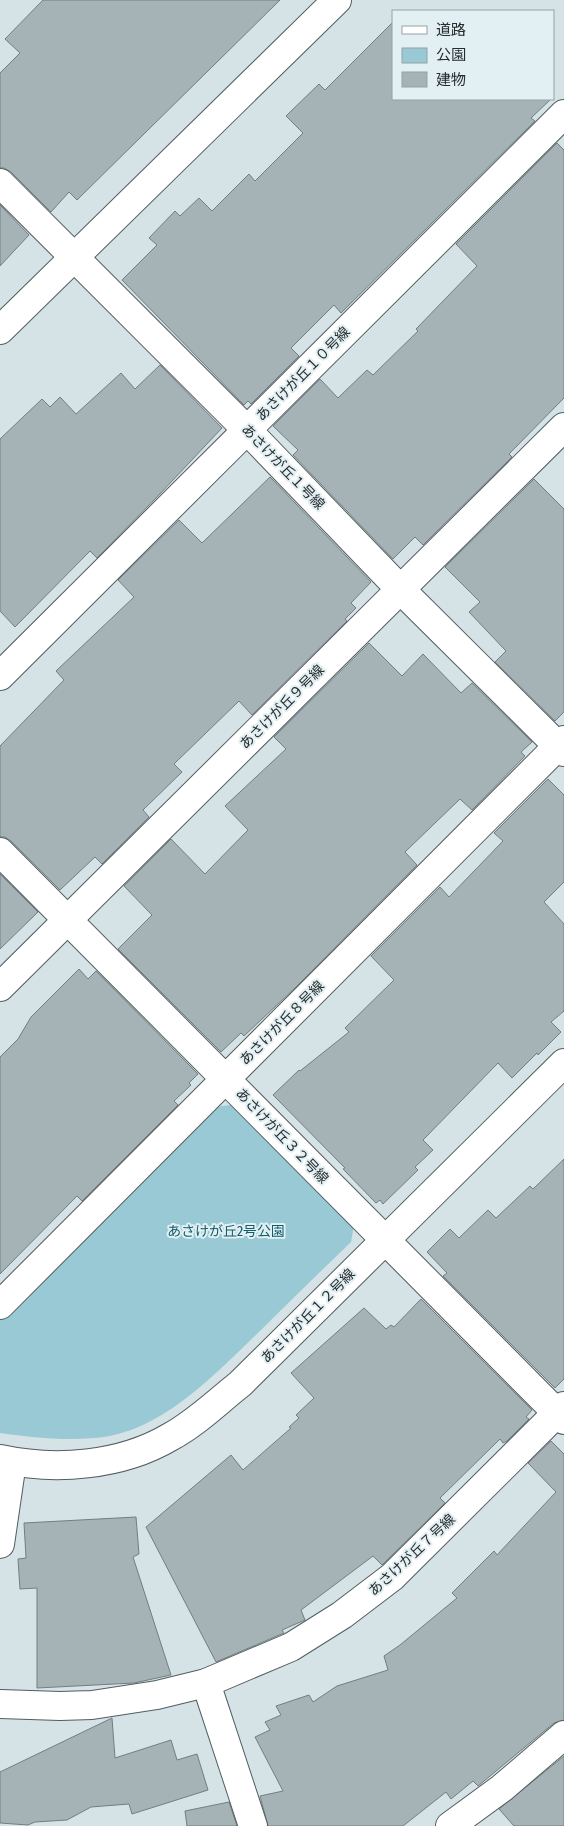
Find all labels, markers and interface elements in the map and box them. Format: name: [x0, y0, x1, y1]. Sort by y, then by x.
legend: [392, 10, 554, 100]
text: 道路: [436, 21, 466, 39]
text: 公園: [436, 46, 466, 64]
text: 建物: [436, 71, 466, 89]
street label: あさけが丘１０号線: [252, 323, 354, 425]
street label: あさけが丘１号線: [238, 421, 328, 513]
street label: あさけが丘９号線: [236, 661, 328, 753]
street label: あさけが丘８号線: [236, 977, 328, 1069]
street label: あさけが丘３２号線: [232, 1085, 332, 1187]
park label: あさけが丘2号公園: [167, 1223, 285, 1240]
street label: あさけが丘１２号線: [257, 1265, 359, 1367]
street label: あさけが丘７号線: [365, 1511, 459, 1599]

